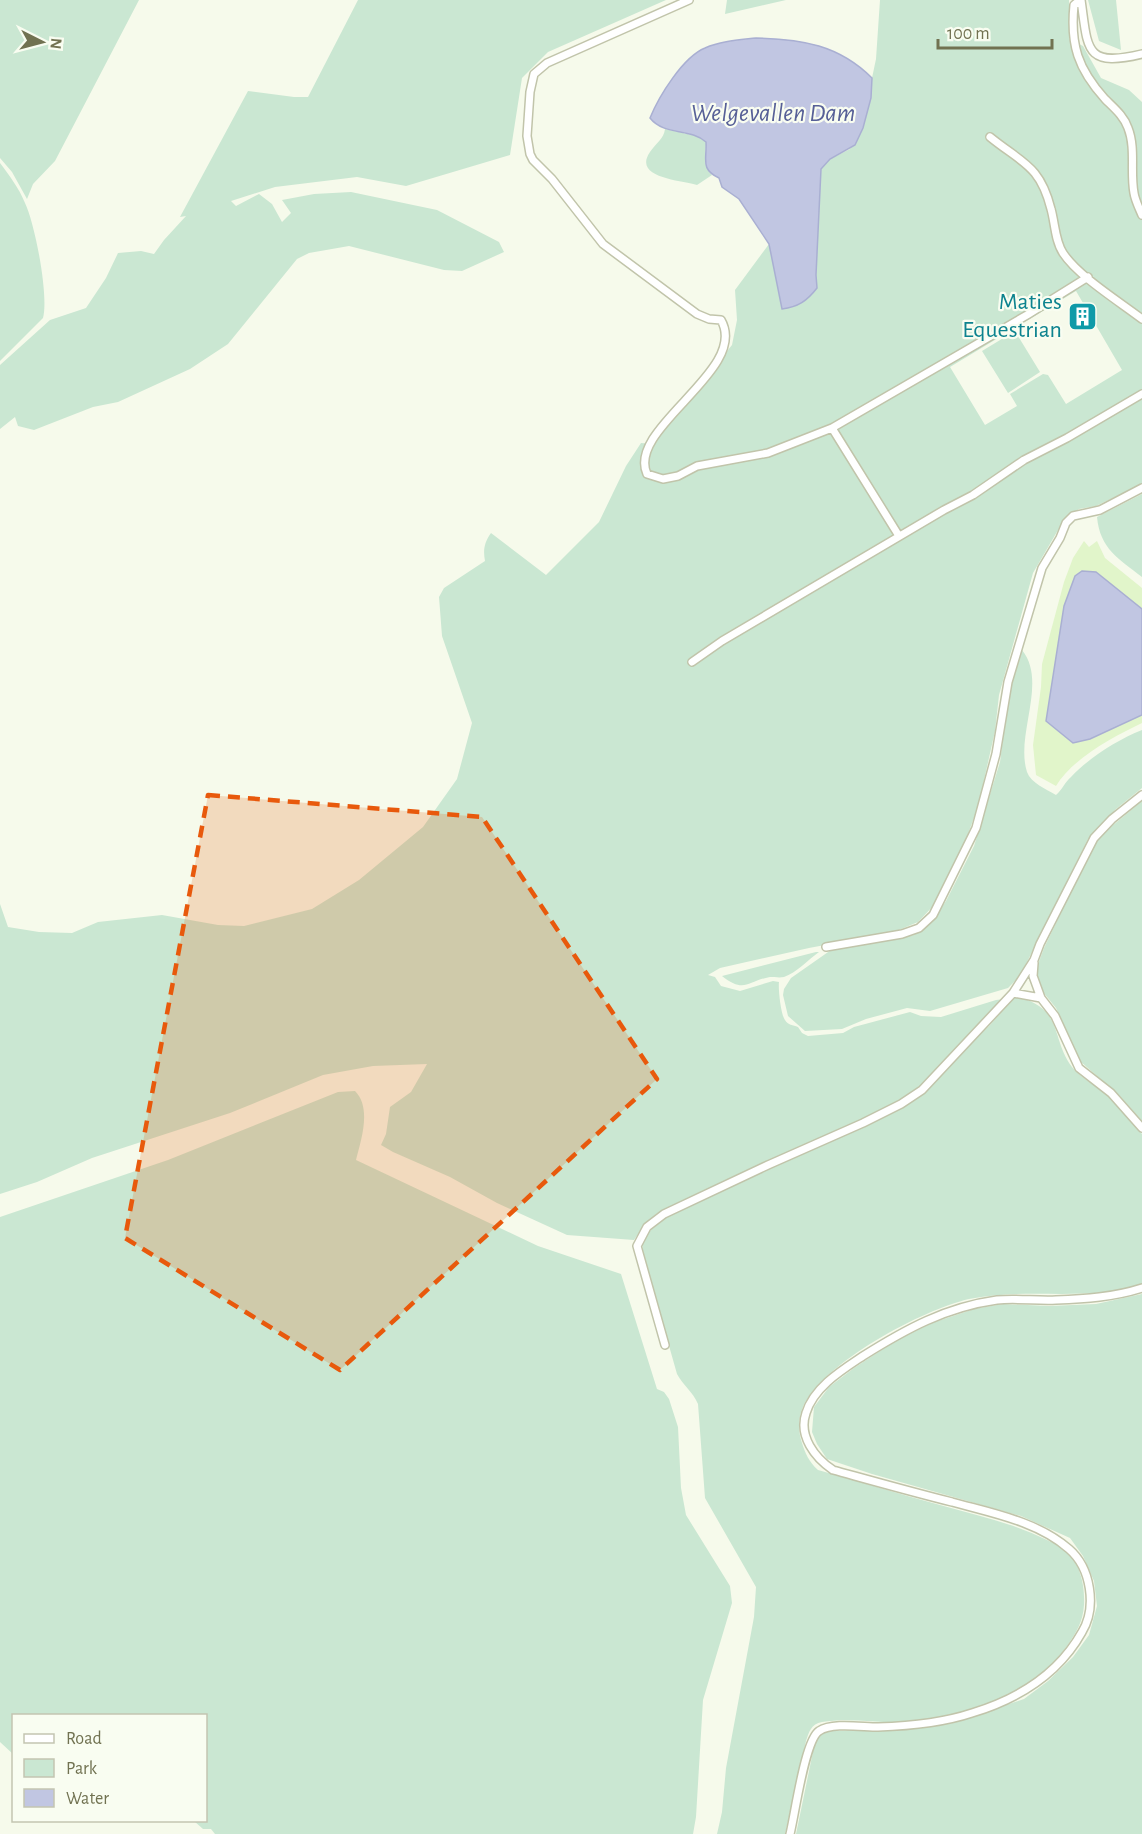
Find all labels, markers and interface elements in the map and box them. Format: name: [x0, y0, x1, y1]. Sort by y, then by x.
north arrow: [12, 12, 72, 72]
scale bar: [938, 12, 1052, 50]
text: 100 m: [947, 25, 990, 43]
text: N: [47, 37, 64, 50]
water label: Welgevallen Dam: [691, 100, 855, 126]
place label: Maties Equestrian: [962, 290, 1062, 342]
building icon: Maties Equestrian: [1067, 300, 1099, 332]
legend: [12, 1714, 207, 1822]
text: Road: [66, 1730, 102, 1748]
text: Park: [66, 1760, 98, 1778]
text: Water: [66, 1790, 109, 1808]

